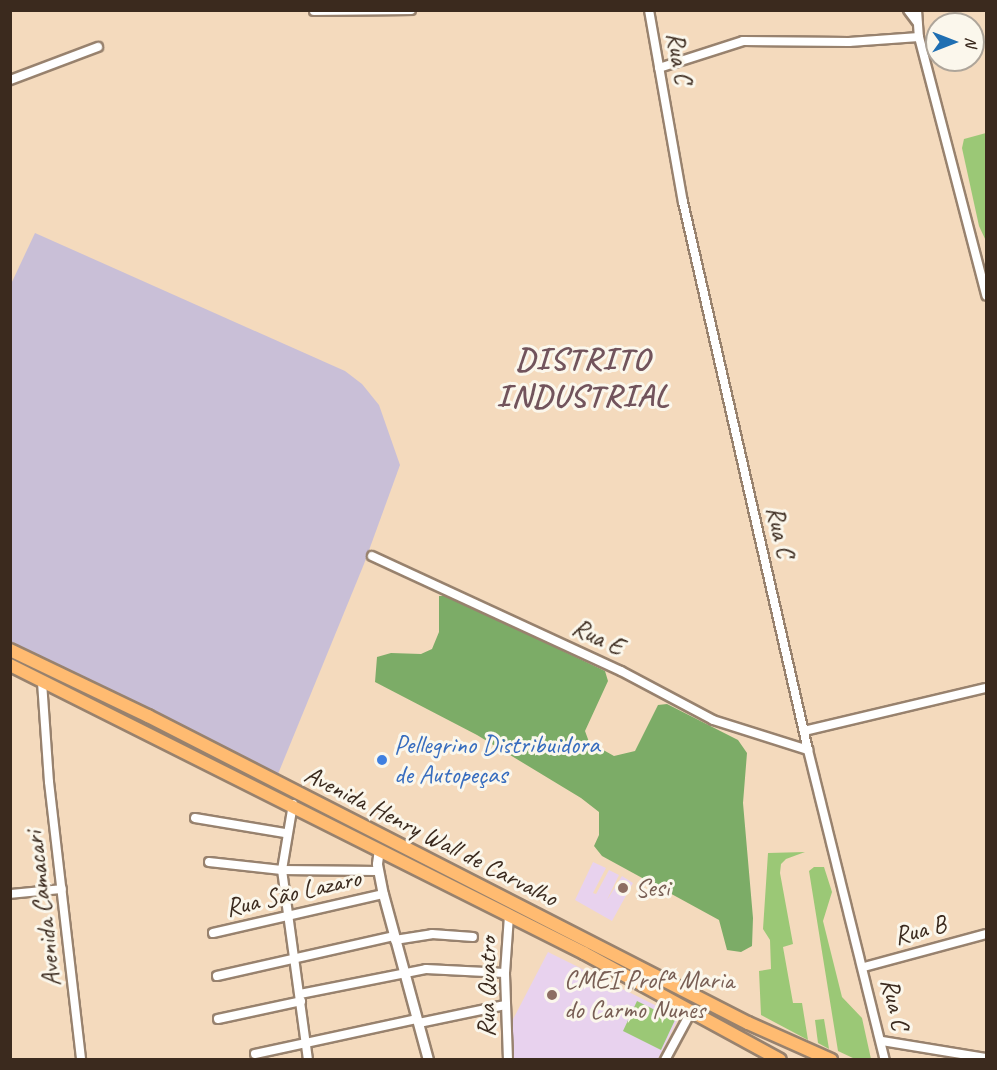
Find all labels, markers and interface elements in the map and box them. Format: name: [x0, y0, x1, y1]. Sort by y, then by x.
north arrow: [925, 12, 985, 72]
street label: Rua C: [659, 30, 699, 86]
text: N: [961, 37, 981, 47]
district label: DISTRITO INDUSTRIAL: [497, 341, 669, 416]
street label: Rua C: [759, 503, 801, 561]
street label: Rua E: [567, 612, 629, 662]
place label: Pellegrino Distribuidora de Autopeças: [394, 729, 599, 790]
marker: Pellegrino Distribuidora de Autopeças: [375, 753, 389, 767]
street label: Avenida Henry Wall de Carvalho: [299, 758, 563, 914]
street label: Avenida Camacari: [18, 830, 68, 988]
street label: Rua São Lazaro: [222, 862, 364, 924]
place label: Sesi: [635, 872, 669, 904]
marker: Sesi: [616, 881, 630, 895]
street label: Rua B: [890, 908, 950, 952]
street label: Rua Quatro: [471, 937, 503, 1037]
place label: CMEI Profª Maria do Carmo Nunes: [564, 964, 734, 1026]
street label: Rua C: [874, 975, 916, 1033]
marker: CMEI Profª Maria do Carmo Nunes: [545, 988, 559, 1002]

